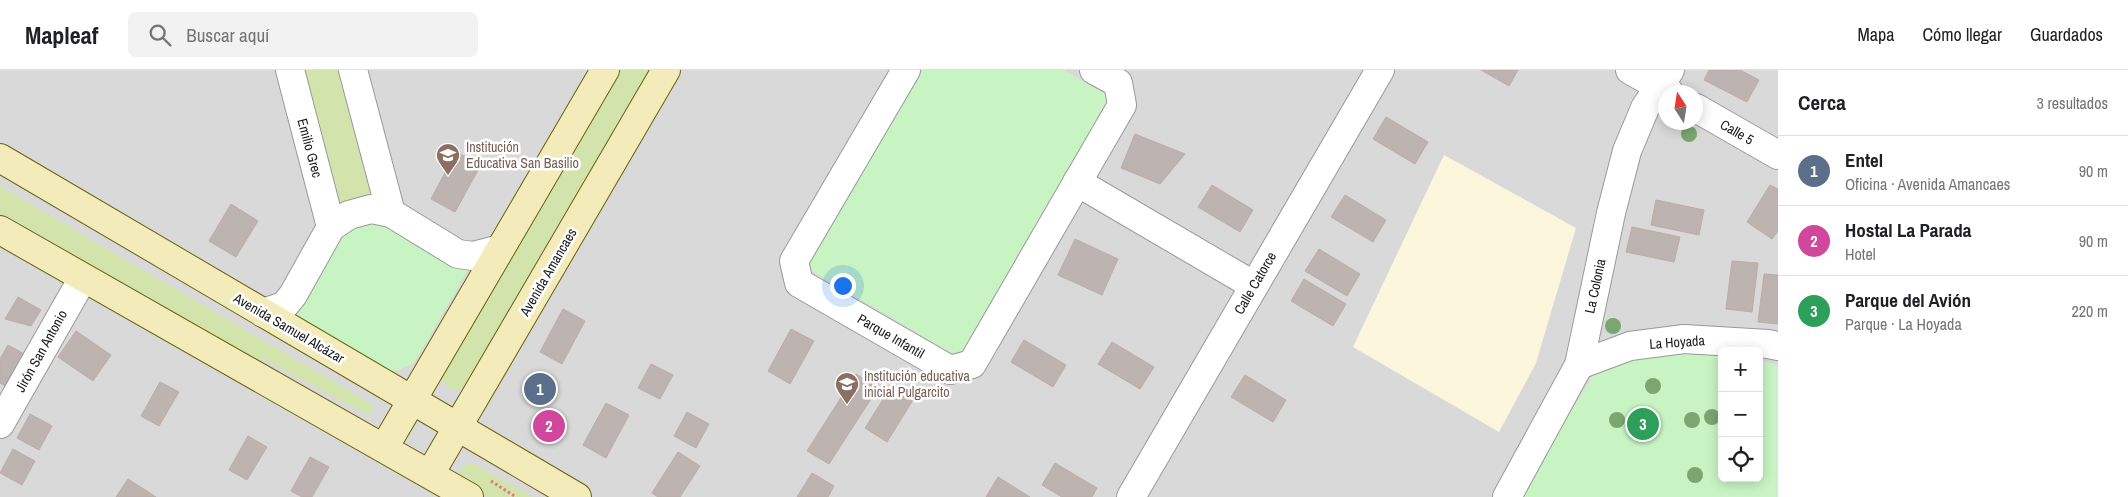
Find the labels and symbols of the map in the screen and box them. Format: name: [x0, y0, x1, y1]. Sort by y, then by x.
north arrow: [1658, 85, 1703, 130]
street label: Calle 5: [1717, 115, 1757, 149]
street label: Emilio Grec: [293, 116, 327, 180]
place label: Institución Educativa San Basilio: [466, 138, 579, 172]
school or university icon: Institución Educativa San Basilio: [435, 142, 461, 176]
street label: Avenida Amancaes: [515, 225, 581, 320]
street label: Calle Catorce: [1230, 248, 1280, 318]
street label: La Colonia: [1580, 256, 1610, 315]
your location: [830, 273, 856, 299]
street label: Avenida Samuel Alcázar: [230, 288, 348, 367]
street label: Jirón San Antonio: [11, 307, 71, 395]
street label: Parque Infantil: [854, 310, 928, 362]
street label: La Hoyada: [1649, 331, 1706, 353]
place label: Institución educativa inicial Pulgarcito: [864, 367, 971, 401]
pin: 1: [524, 370, 556, 408]
school or university icon: Institución educativa inicial Pulgarcito: [834, 371, 860, 405]
pin: 3: [1627, 405, 1659, 443]
pin: 2: [533, 407, 565, 445]

